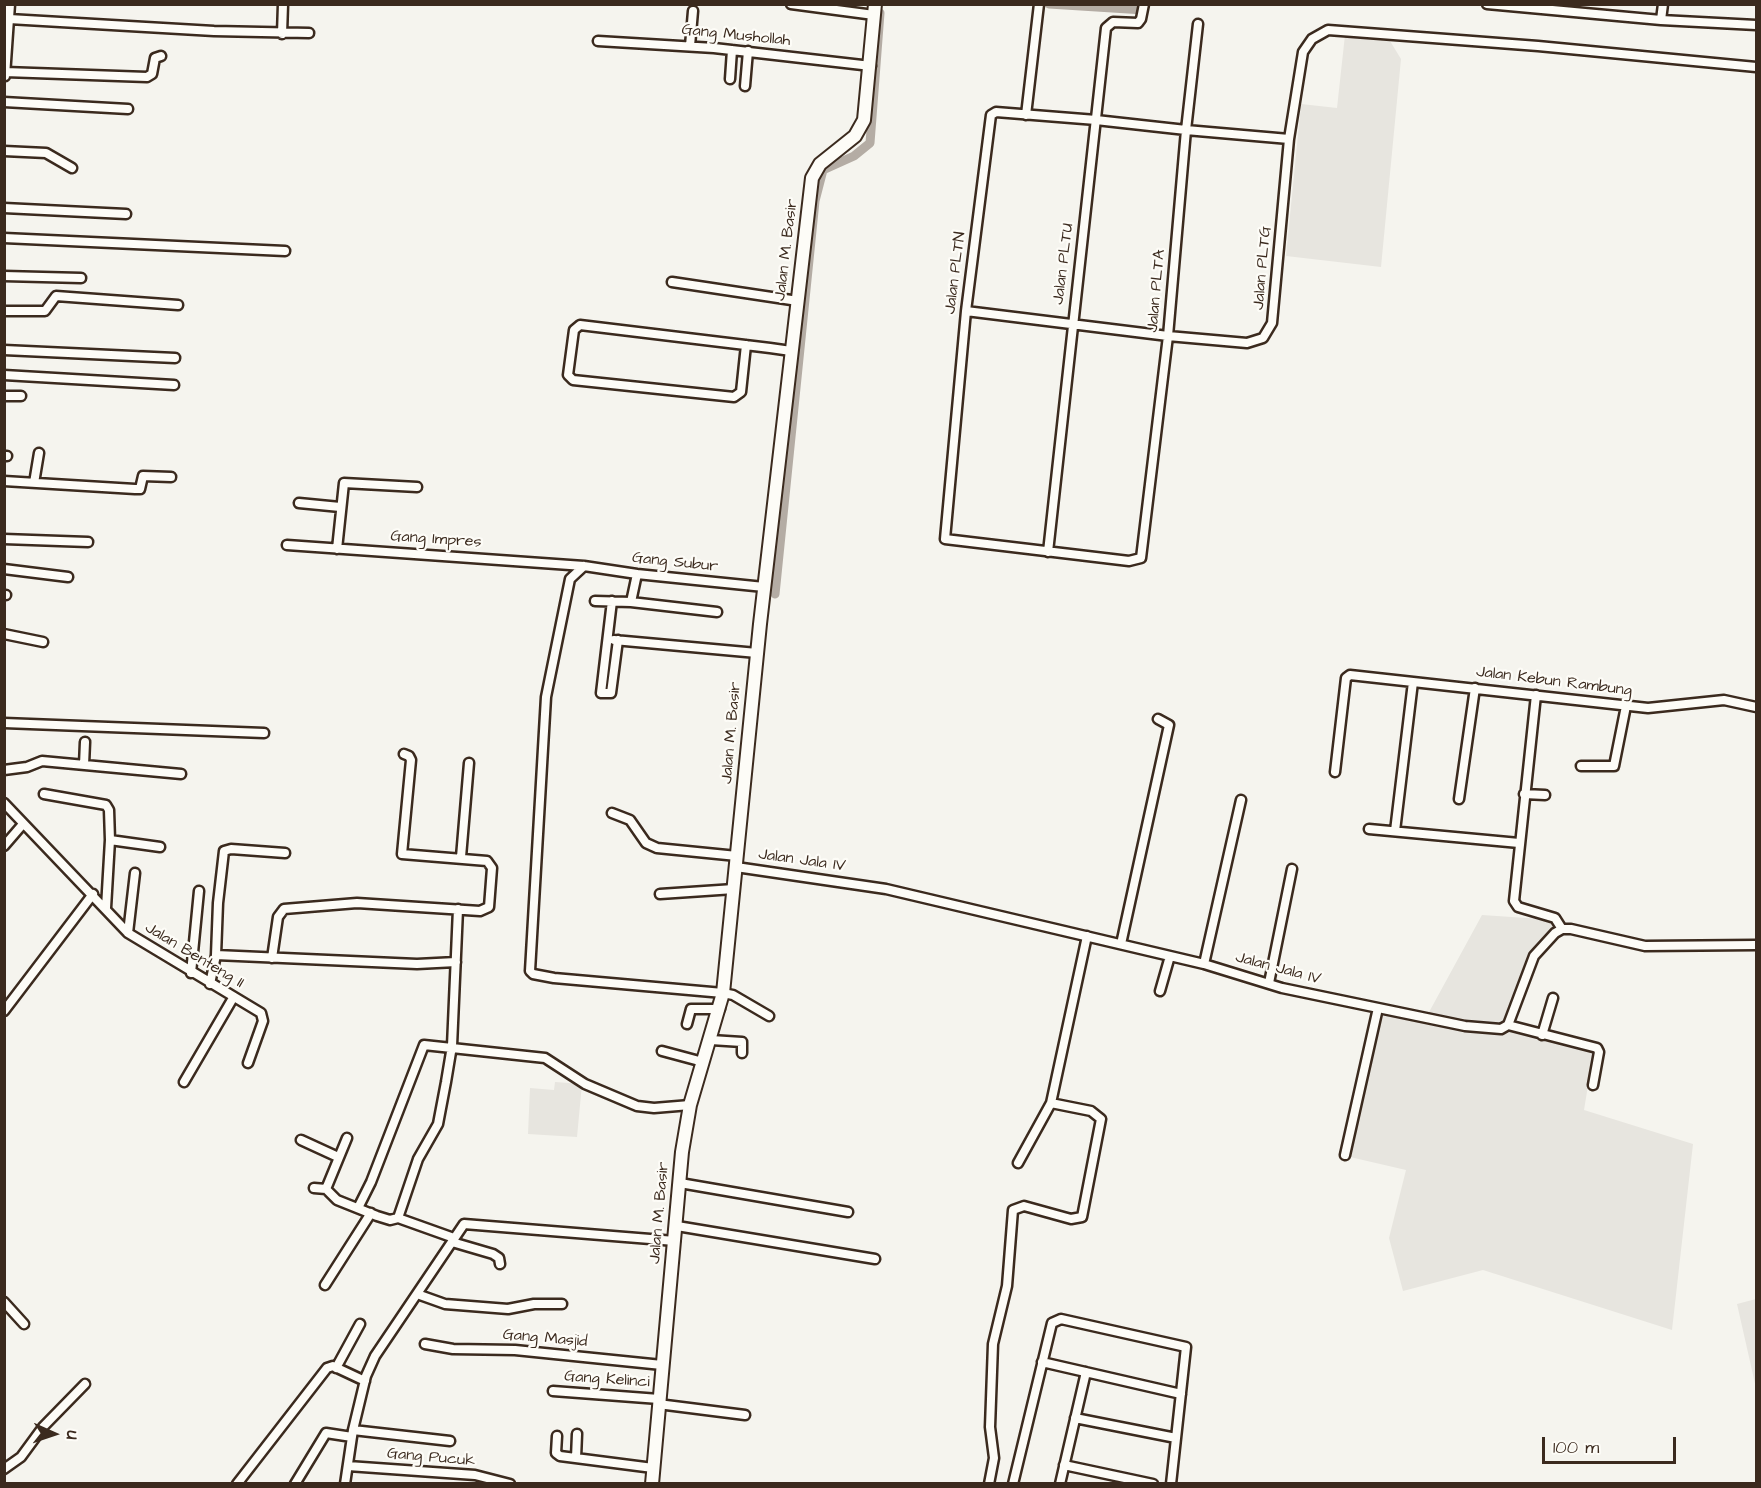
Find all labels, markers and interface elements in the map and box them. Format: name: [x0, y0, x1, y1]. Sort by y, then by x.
street label: Gang Mushollah: [681, 21, 791, 51]
street label: Jalan M. Basir: [771, 198, 803, 302]
street label: Jalan PLTU: [1049, 222, 1079, 306]
street label: Jalan PLTG: [1250, 225, 1276, 311]
street label: Jalan PLTN: [941, 231, 971, 315]
street label: Jalan PLTA: [1144, 249, 1170, 333]
street label: Gang Impres: [390, 527, 482, 553]
street label: Gang Subur: [631, 549, 719, 577]
street label: Jalan Kebun Rambung: [1475, 663, 1633, 701]
street label: Jalan M. Basir: [718, 681, 746, 785]
street label: Jalan Jala IV: [757, 845, 847, 877]
street label: Jalan Benteng II: [141, 919, 247, 993]
street label: Jalan Jala IV: [1233, 948, 1323, 990]
street label: Jalan M. Basir: [646, 1161, 674, 1265]
street label: Gang Masjid: [502, 1326, 588, 1352]
street label: Gang Kelinci: [564, 1367, 650, 1393]
north arrow: [24, 1404, 84, 1464]
scale bar: [1545, 1425, 1678, 1463]
text: U: [61, 1430, 83, 1440]
text: 100 m: [1553, 1435, 1599, 1460]
street label: Gang Pucuk: [386, 1445, 476, 1471]

